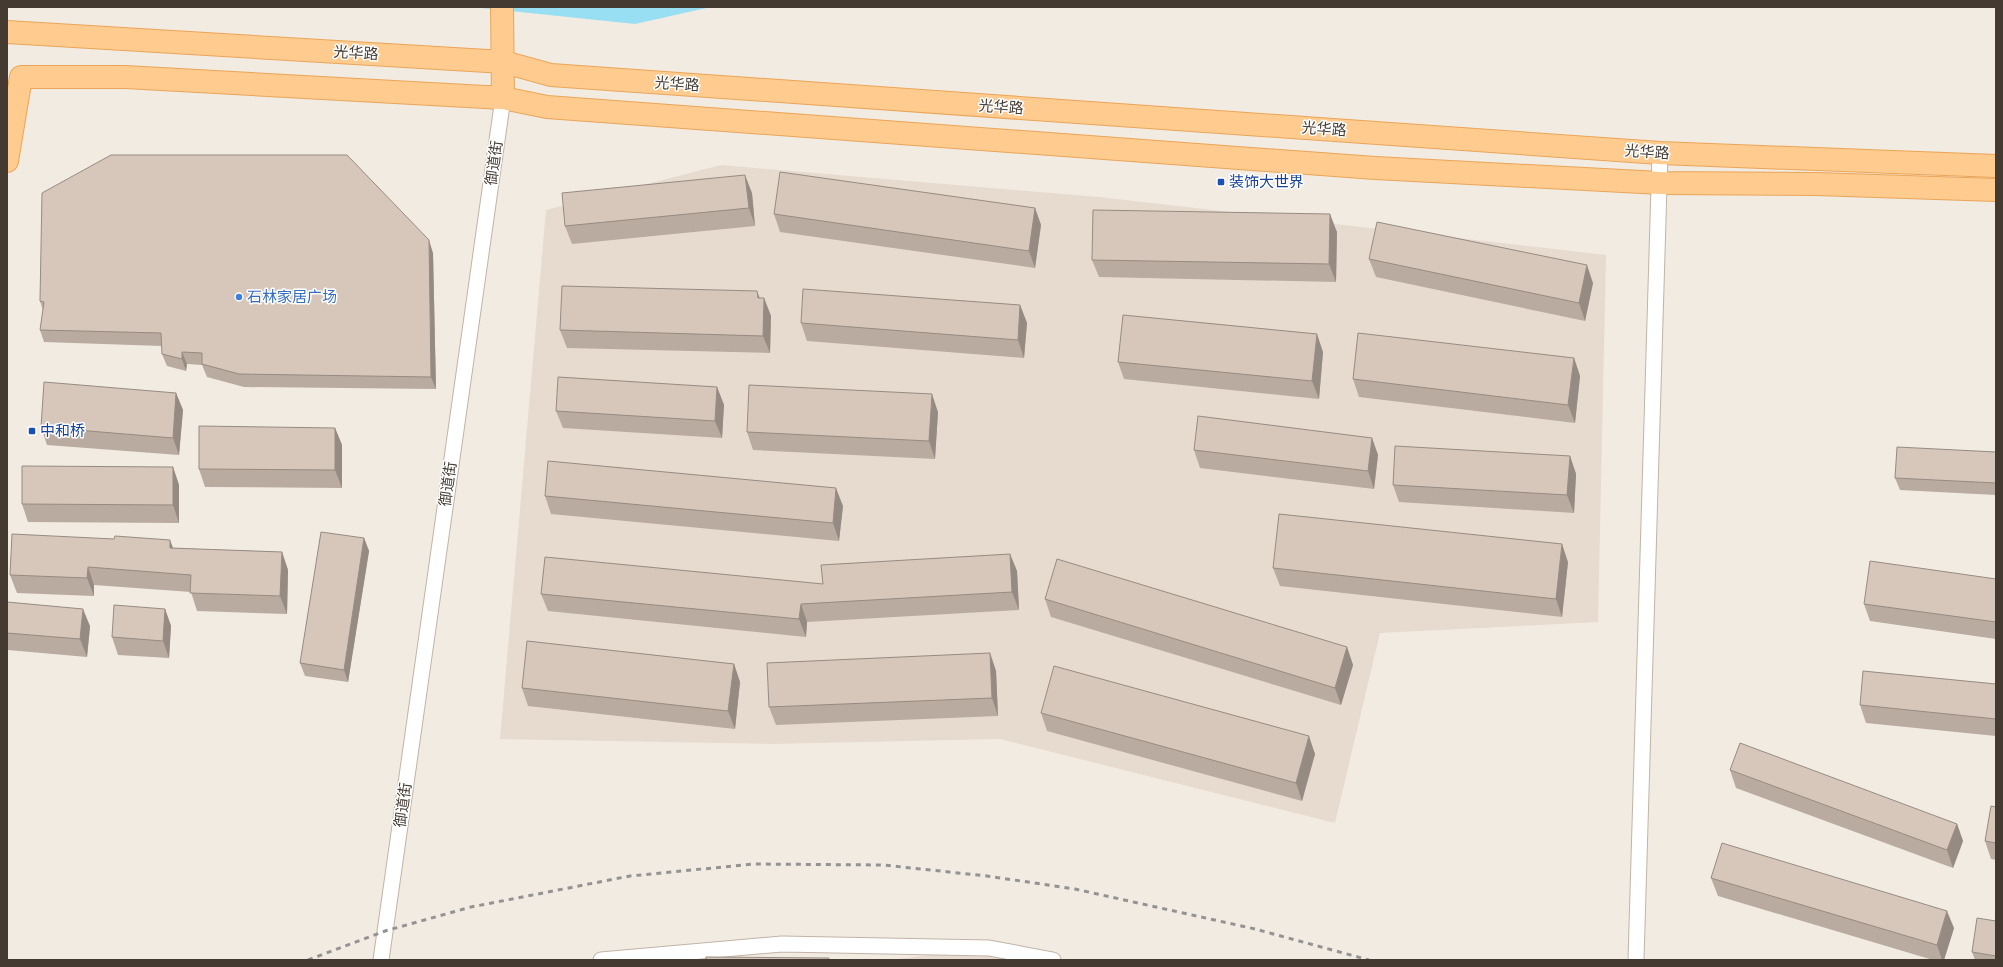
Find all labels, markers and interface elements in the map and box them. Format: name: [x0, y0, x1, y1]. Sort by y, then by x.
street label: 光华路: [333, 41, 379, 65]
street label: 光华路: [654, 71, 700, 97]
street label: 光华路: [978, 94, 1024, 120]
street label: 光华路: [1301, 116, 1347, 142]
street label: 御道街: [480, 139, 508, 187]
street label: 光华路: [1624, 139, 1670, 165]
place label: 装饰大世界: [1229, 171, 1304, 193]
marker: 装饰大世界: [1216, 177, 1226, 187]
place label: 石林家居广场: [247, 286, 337, 308]
marker: 石林家居广场: [234, 292, 244, 302]
place label: 中和桥: [40, 420, 85, 442]
marker: 中和桥: [27, 426, 37, 436]
street label: 御道街: [434, 460, 462, 508]
street label: 御道街: [389, 781, 417, 829]

